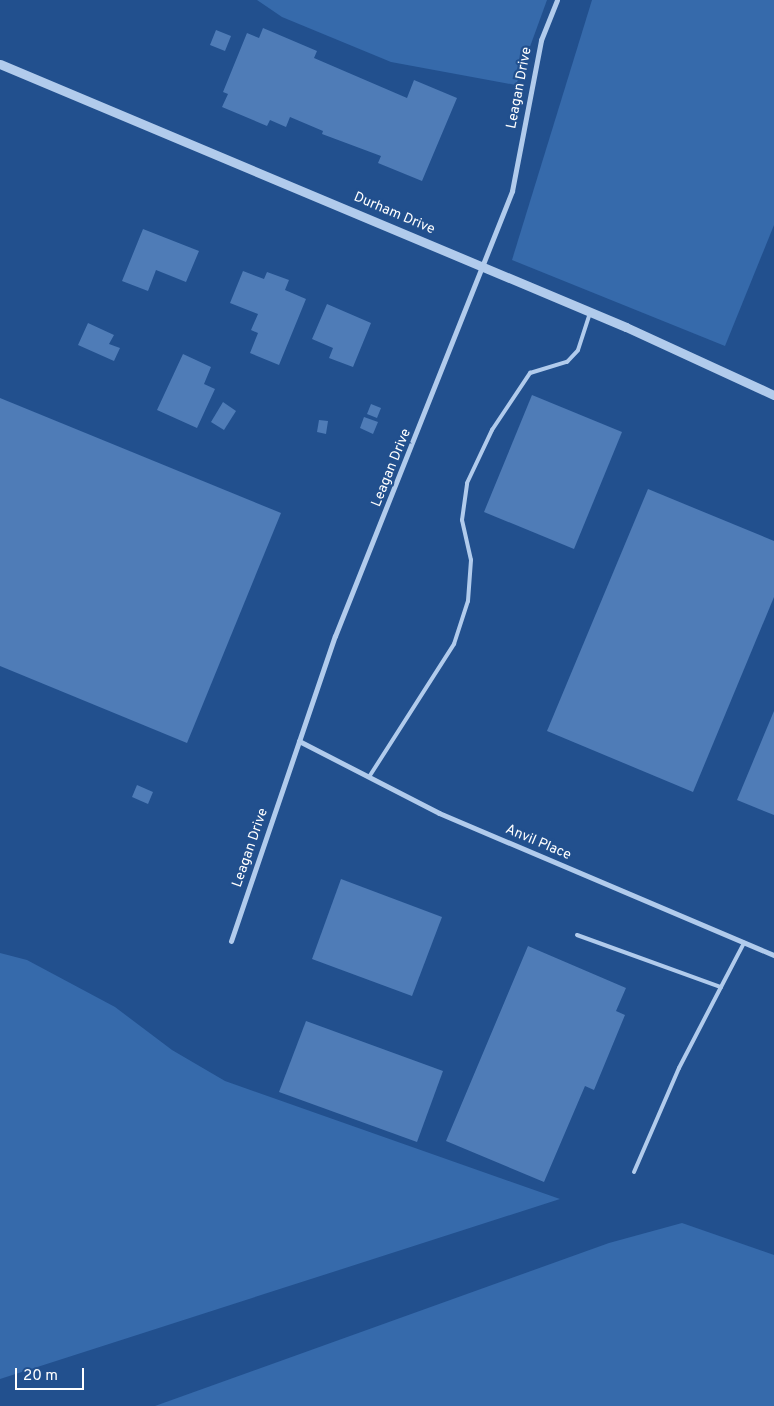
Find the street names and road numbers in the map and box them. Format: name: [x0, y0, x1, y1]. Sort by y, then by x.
street label: Leagan Drive: [504, 46, 536, 130]
street label: Durham Drive: [351, 189, 437, 239]
street label: Leagan Drive: [369, 427, 415, 509]
street label: Leagan Drive: [230, 806, 272, 890]
street label: Anvil Place: [503, 822, 573, 864]

